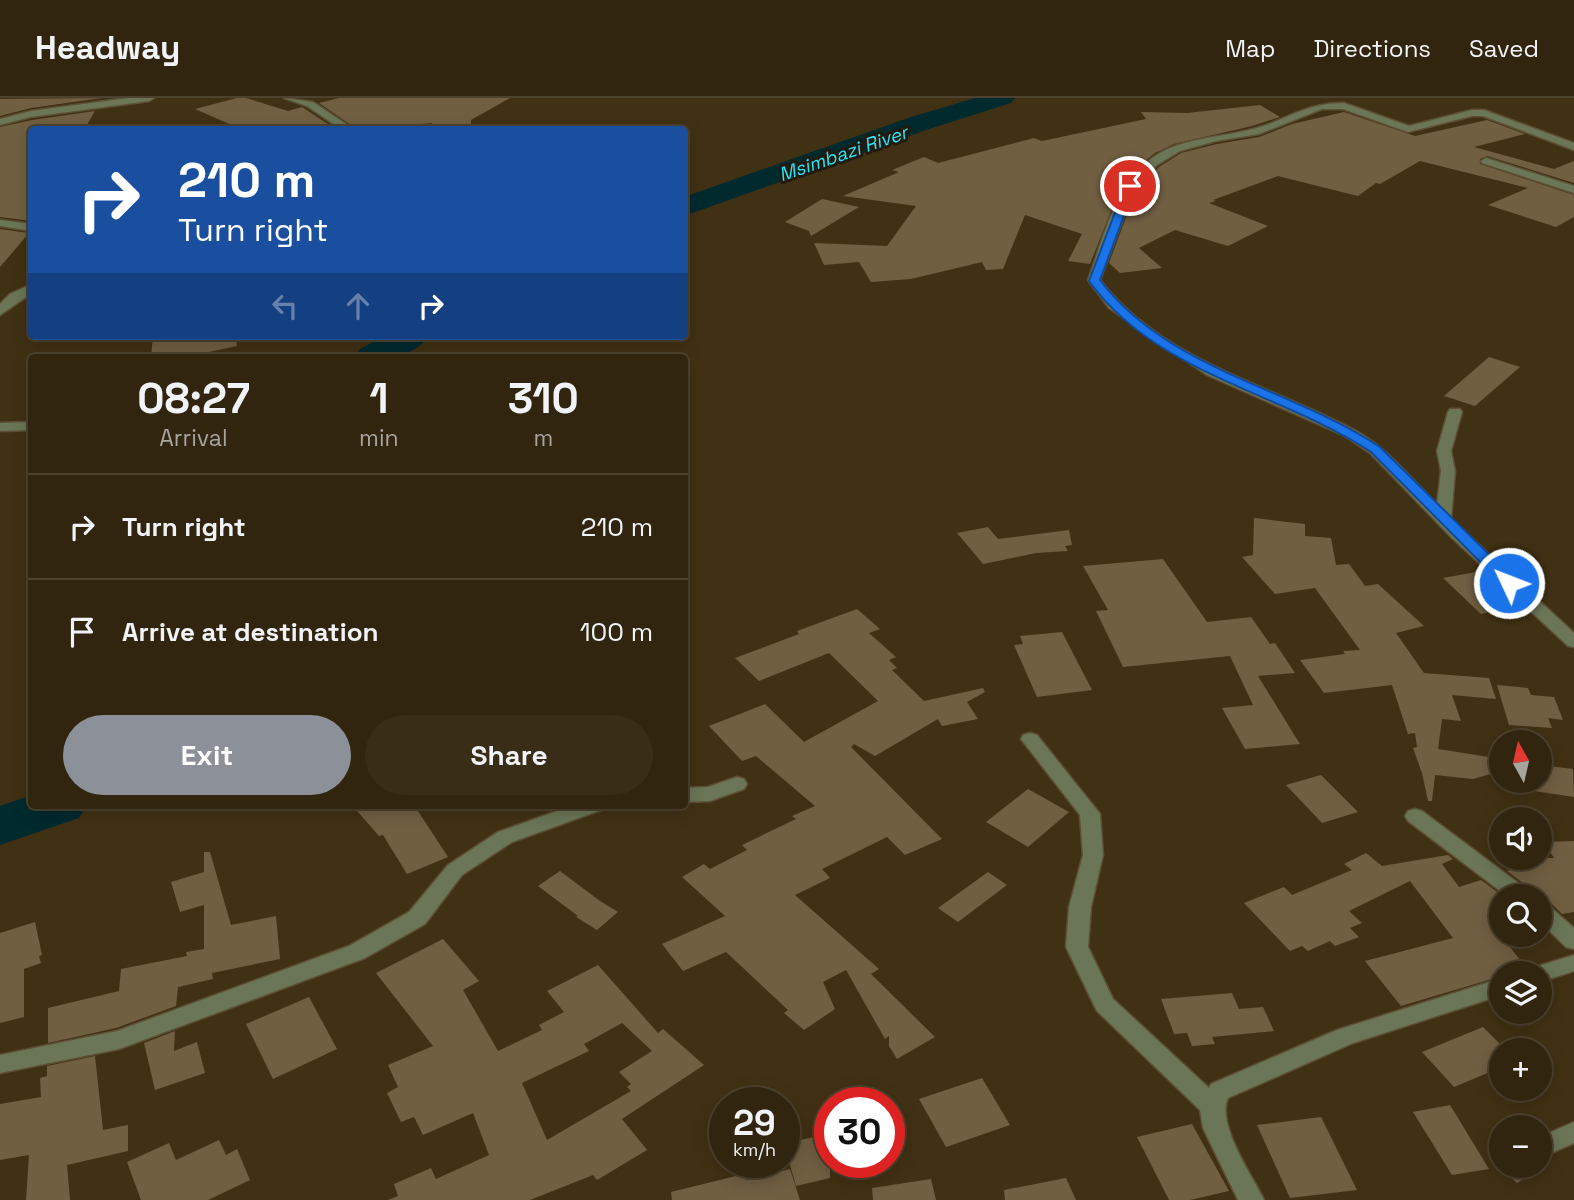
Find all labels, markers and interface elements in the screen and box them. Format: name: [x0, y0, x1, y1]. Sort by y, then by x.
text: Headway: [35, 27, 180, 69]
text: Map: [1225, 33, 1275, 64]
text: Directions: [1313, 33, 1431, 64]
text: Saved: [1469, 33, 1539, 64]
water label: Msimbazi River: [775, 119, 913, 187]
text: 210 m: [178, 149, 315, 211]
icon: right: [63, 154, 154, 245]
pin: [1100, 156, 1160, 216]
icon: arrive: [1111, 167, 1149, 205]
text: Turn right: [178, 210, 328, 250]
icon: left: [266, 287, 304, 325]
icon: ahead: [339, 287, 377, 325]
icon: right: [412, 287, 450, 325]
text: 08:27: [137, 372, 250, 425]
text: 1: [369, 372, 388, 425]
text: 310: [508, 372, 579, 425]
text: Arrival: [159, 423, 228, 453]
text: min: [359, 423, 399, 453]
text: m: [533, 423, 553, 453]
icon: right: [63, 508, 101, 546]
text: Turn right: [122, 510, 246, 544]
text: 210 m: [581, 510, 653, 544]
position arrow: [1472, 546, 1546, 620]
icon: arrive: [63, 613, 101, 651]
text: Arrive at destination: [122, 615, 379, 649]
text: 100 m: [580, 615, 653, 649]
button: Exit: [63, 715, 351, 795]
button: Share: [365, 715, 653, 795]
north arrow: [1489, 730, 1552, 793]
map controls: [1489, 730, 1552, 1178]
button: sound: [1489, 807, 1552, 870]
button: search: [1489, 884, 1552, 947]
button: layers: [1489, 961, 1552, 1024]
button: +: [1489, 1038, 1552, 1101]
speed limit sign: 30: [814, 1087, 905, 1178]
text: 29: [733, 1101, 776, 1145]
button: −: [1489, 1115, 1552, 1178]
text: km/h: [733, 1138, 776, 1161]

